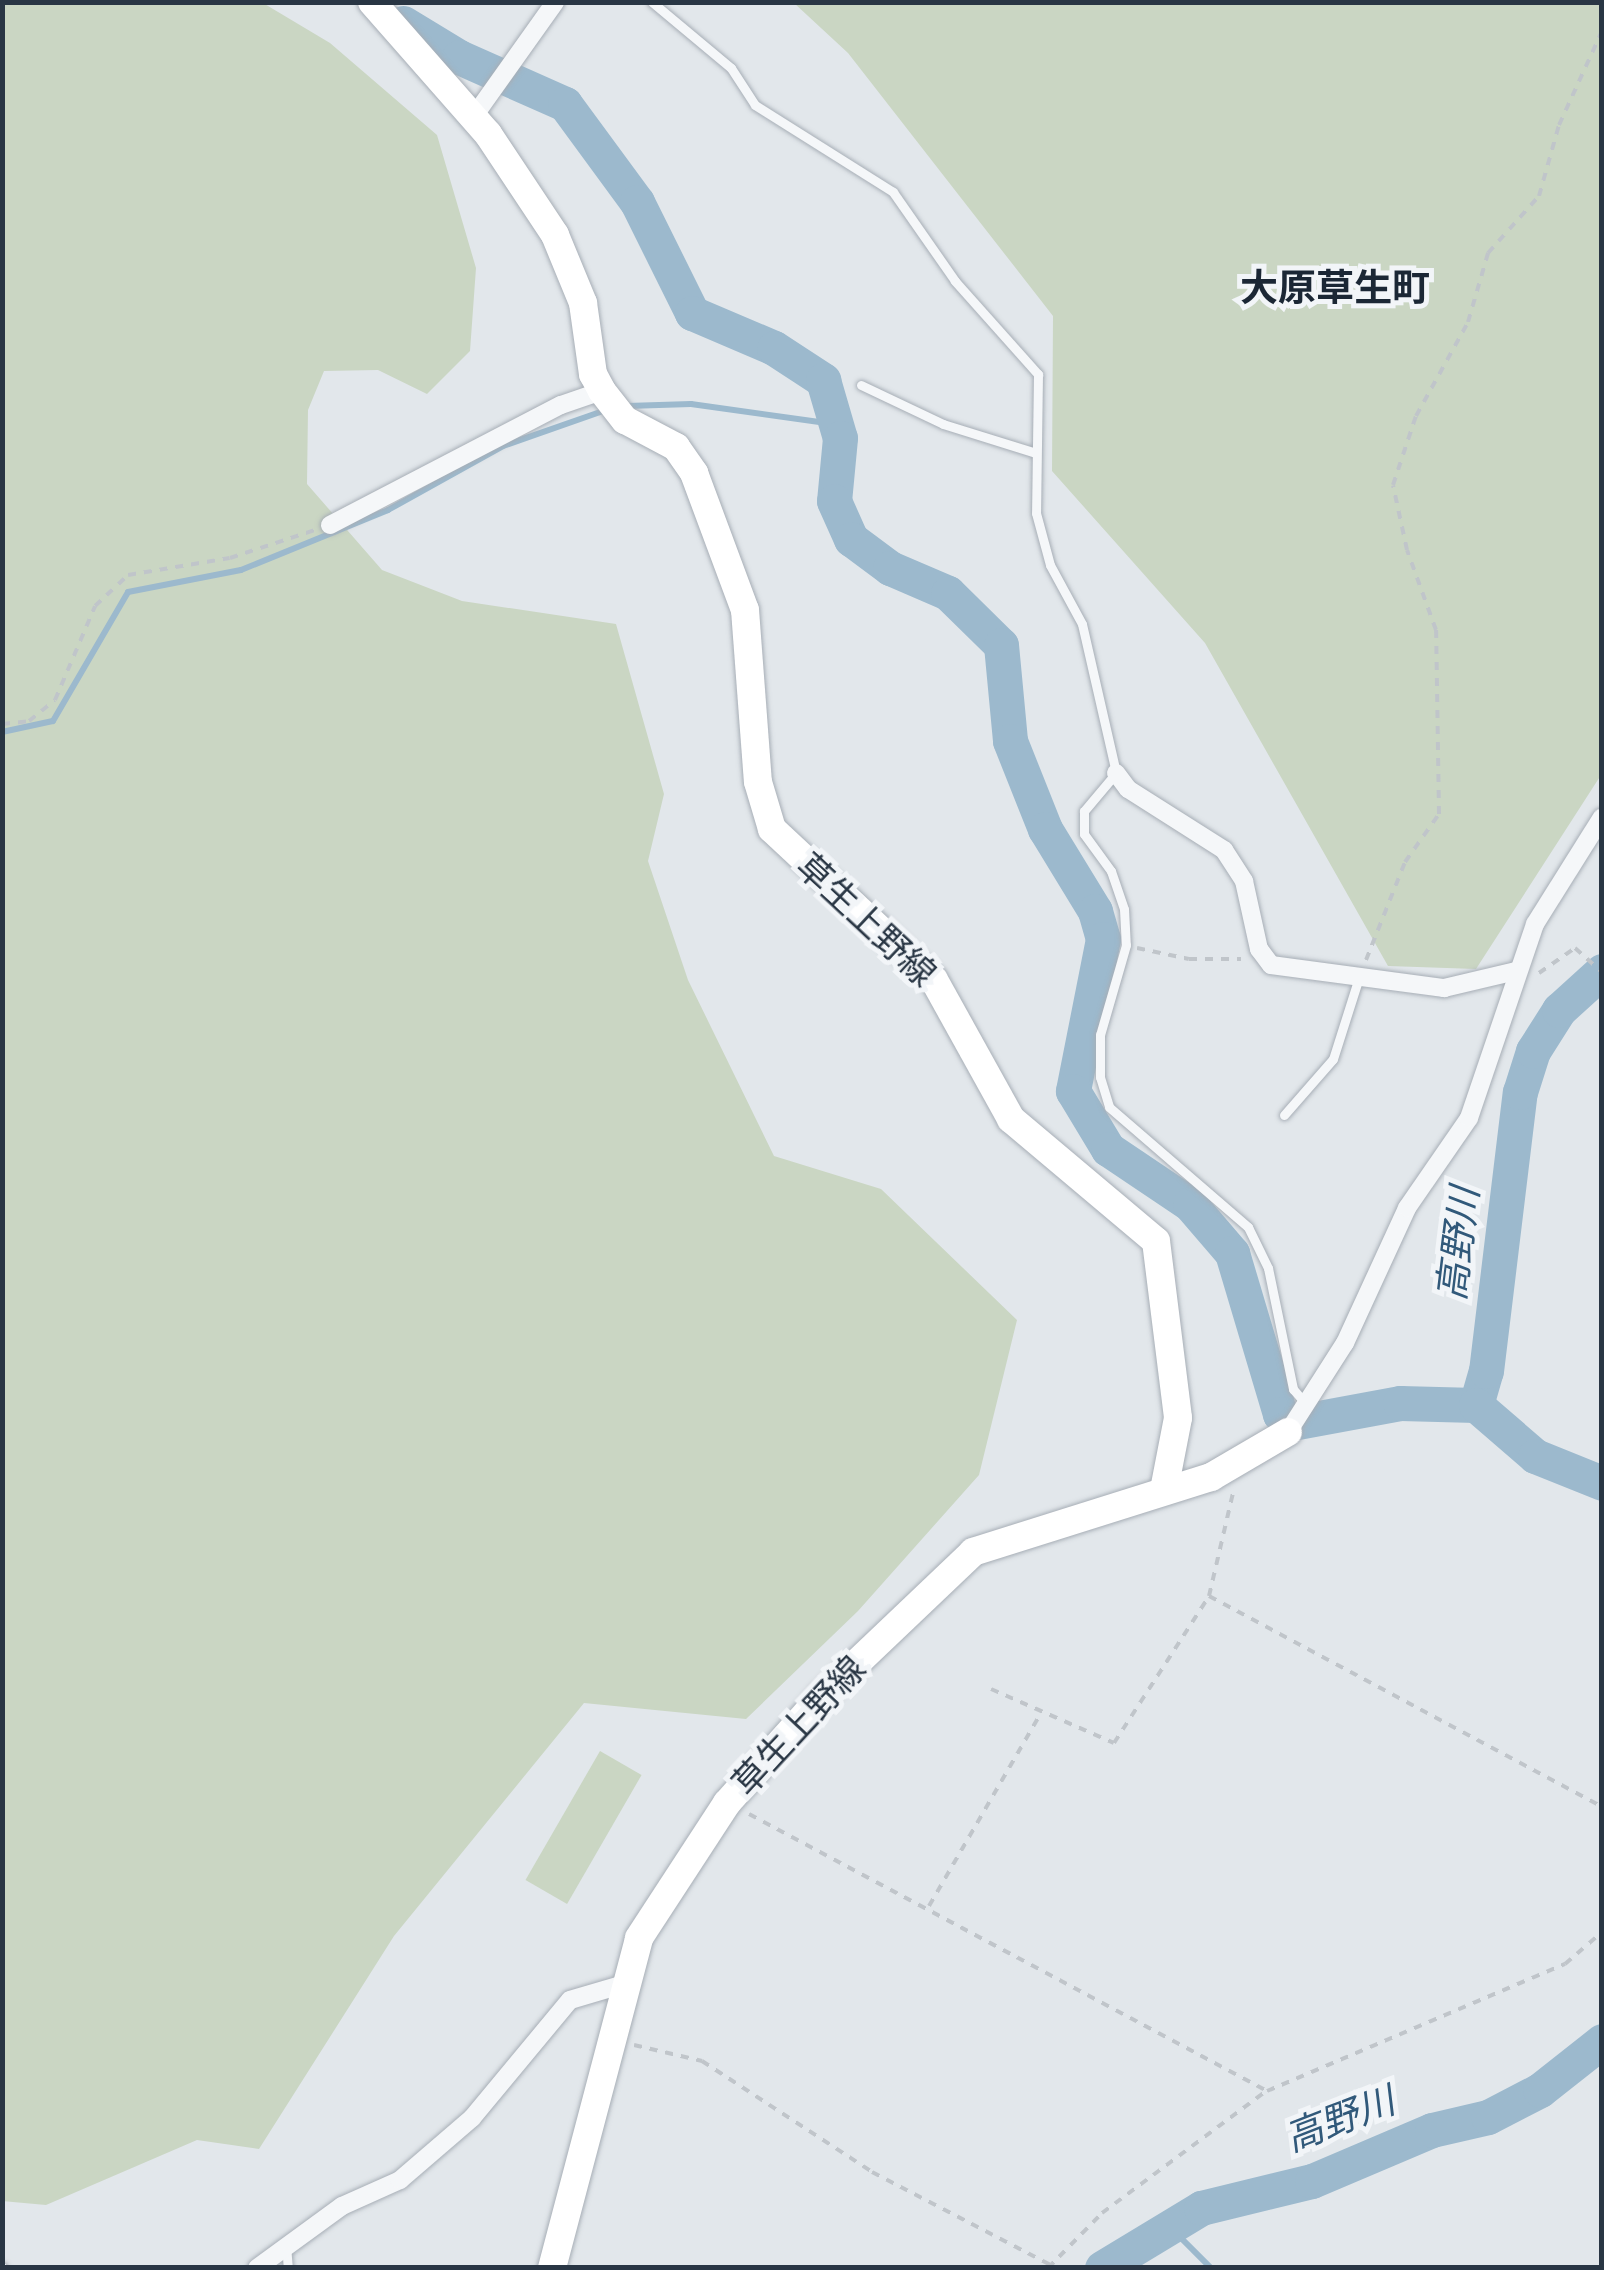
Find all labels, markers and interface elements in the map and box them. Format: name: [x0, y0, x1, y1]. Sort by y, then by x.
district label: 大原草生町: [1240, 266, 1430, 312]
street label: 草生上野線: [788, 845, 944, 995]
water label: 高野川: [1429, 1185, 1489, 1303]
street label: 草生上野線: [724, 1648, 874, 1804]
water label: 高野川: [1279, 2078, 1401, 2162]

